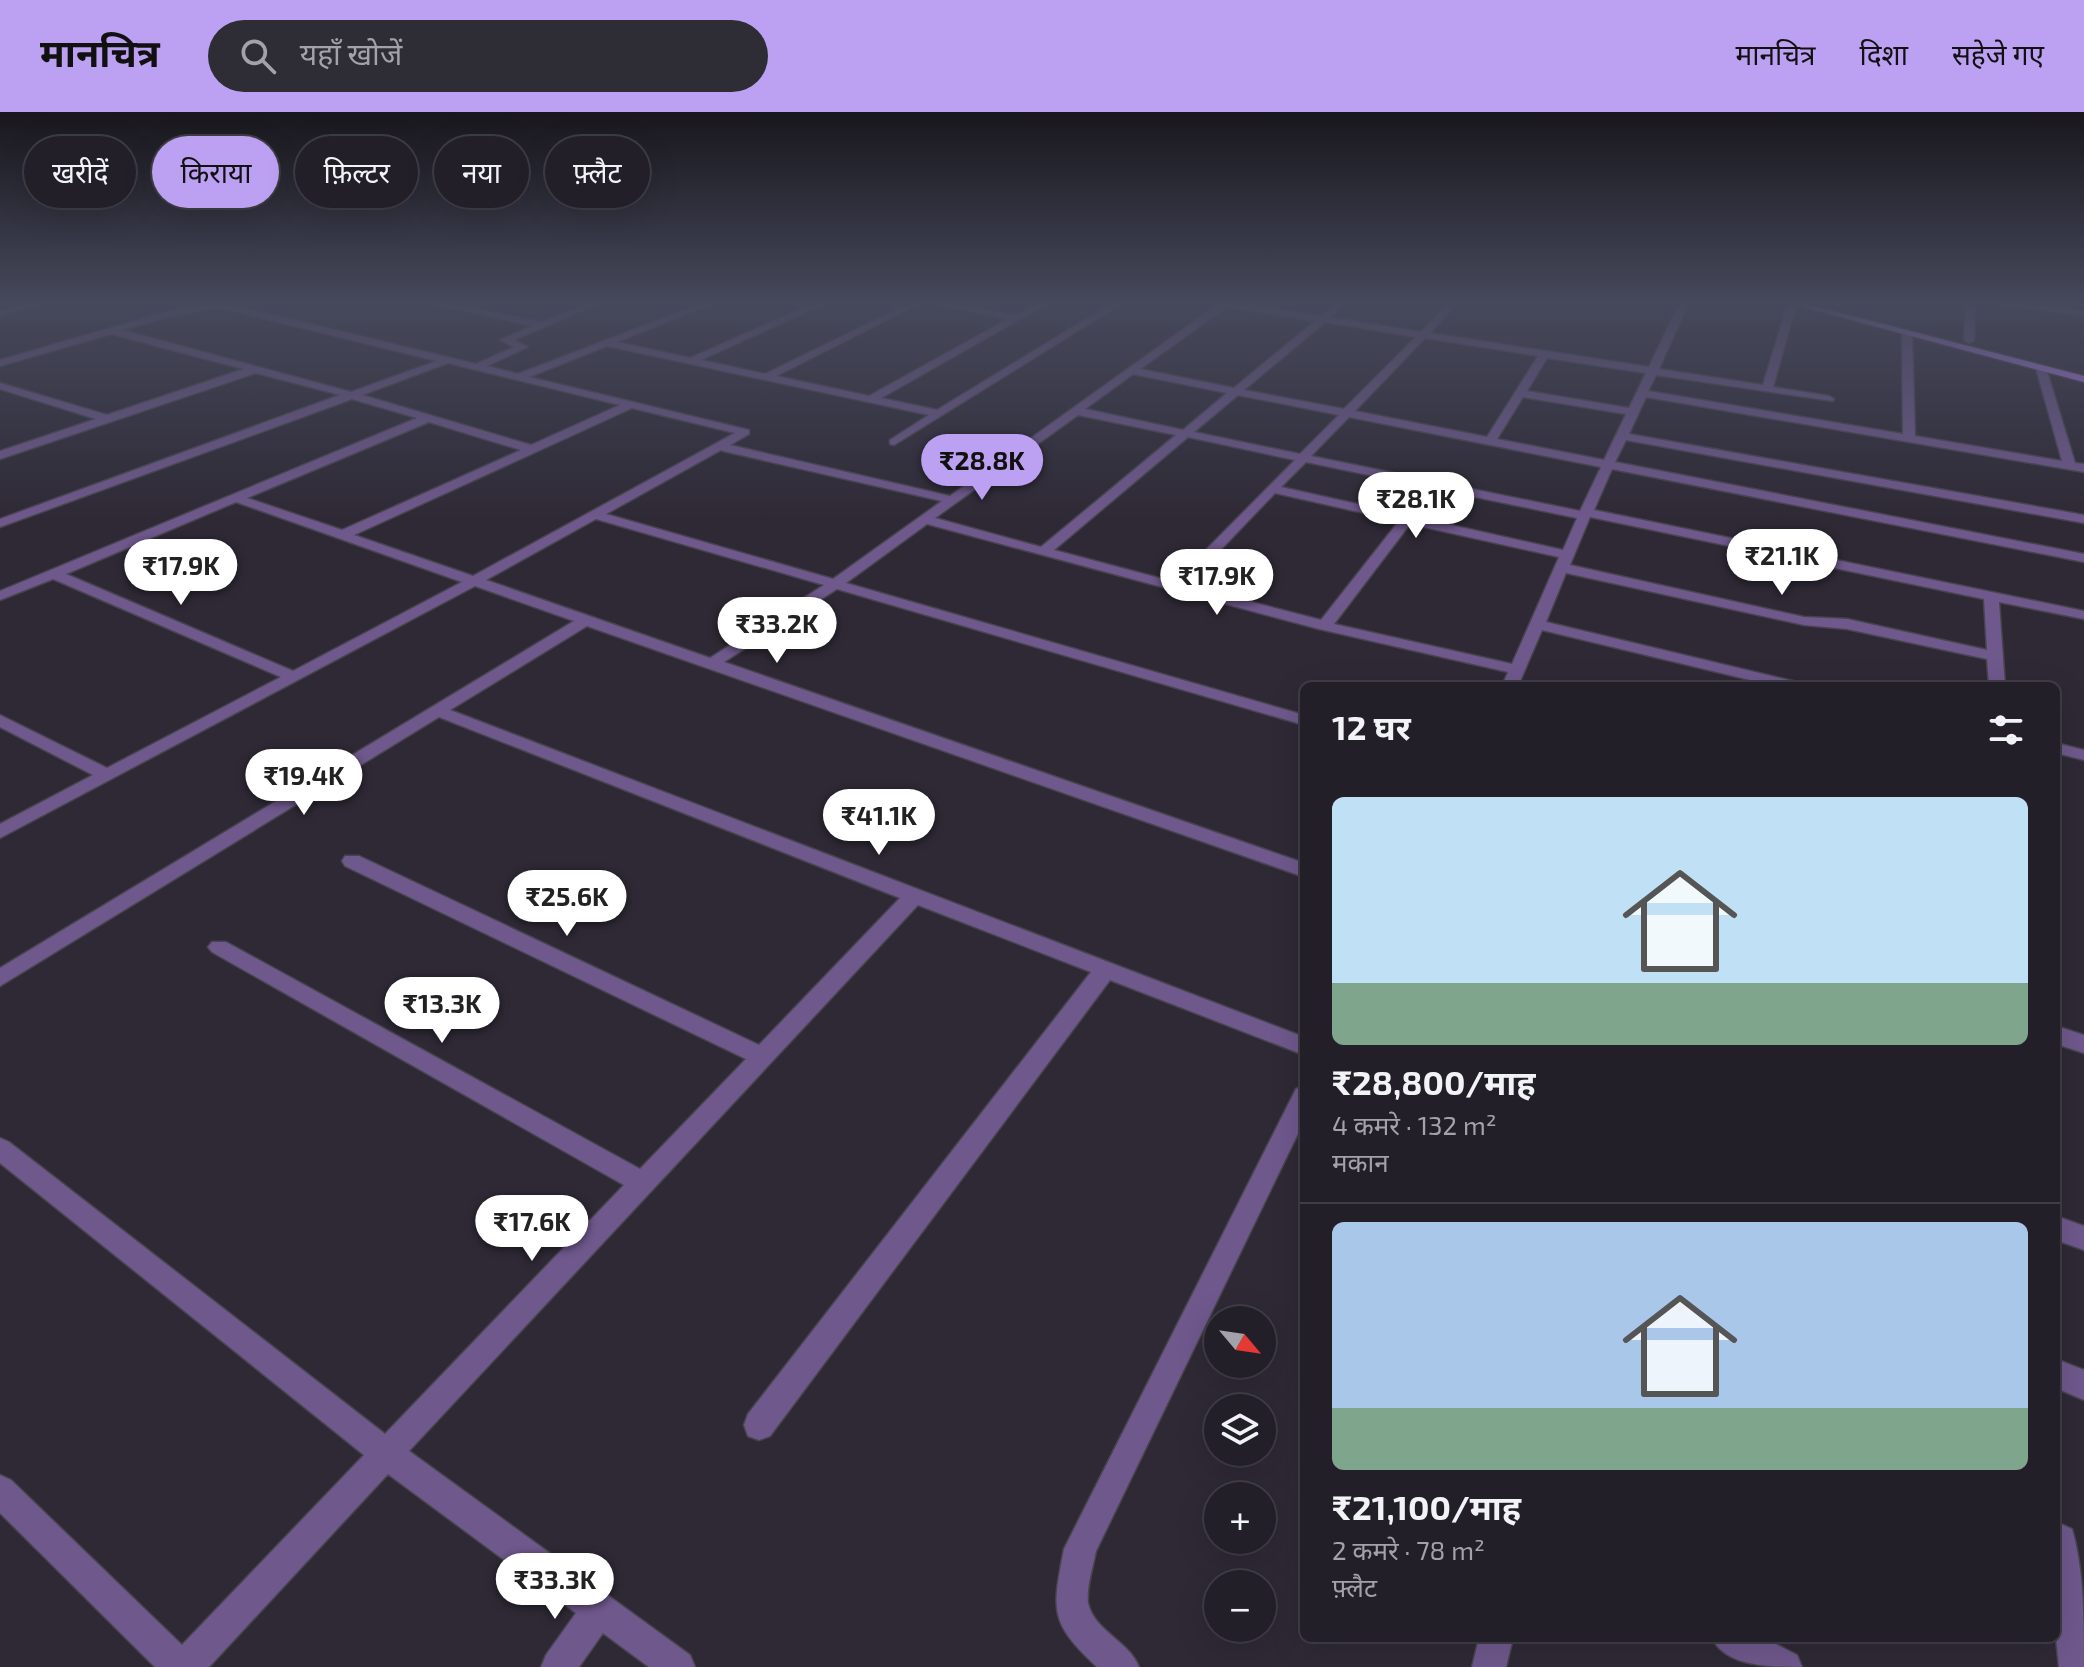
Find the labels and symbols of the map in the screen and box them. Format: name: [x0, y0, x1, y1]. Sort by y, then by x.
pin: ₹28.8K: [917, 434, 1047, 502]
pin: ₹28.1K: [1351, 472, 1481, 540]
pin: ₹21.1K: [1717, 529, 1847, 597]
pin: ₹17.9K: [116, 539, 246, 607]
pin: ₹17.9K: [1152, 549, 1282, 617]
pin: ₹33.2K: [712, 597, 842, 665]
pin: ₹19.4K: [239, 749, 369, 817]
pin: ₹41.1K: [814, 789, 944, 857]
pin: ₹25.6K: [502, 870, 632, 938]
pin: ₹13.3K: [377, 977, 507, 1045]
pin: ₹17.6K: [467, 1195, 597, 1263]
north arrow: [1204, 1306, 1276, 1378]
pin: ₹33.3K: [490, 1553, 620, 1621]

